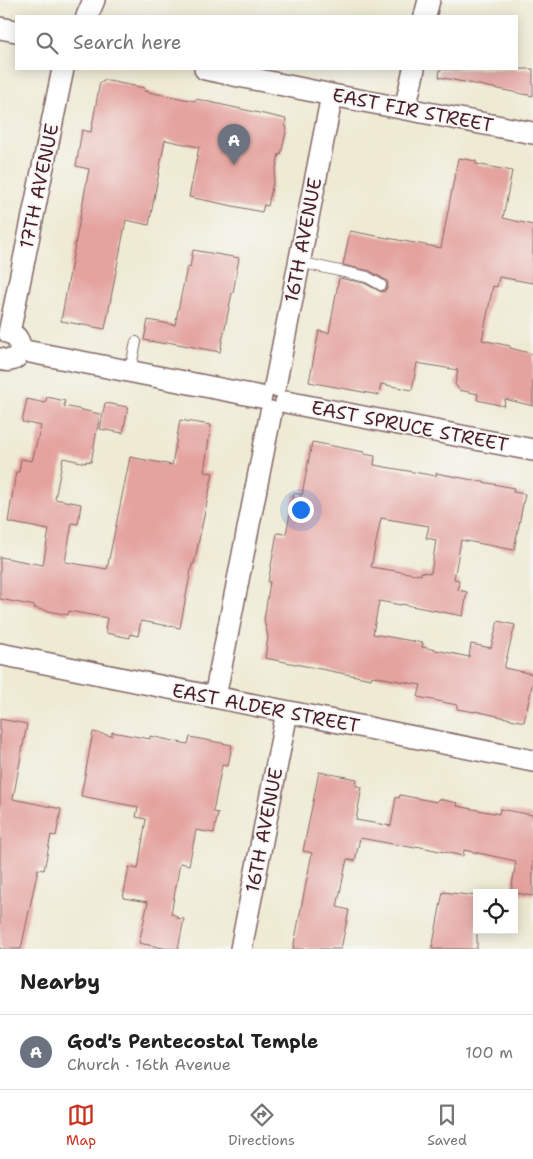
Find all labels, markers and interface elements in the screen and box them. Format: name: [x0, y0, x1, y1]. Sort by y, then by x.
search box: [15, 15, 518, 70]
icon: search: [33, 29, 61, 57]
text: Search here: [73, 30, 182, 55]
street label: EAST FIR STREET: [330, 82, 496, 138]
street label: 17TH AVENUE: [14, 121, 64, 251]
pin: A: [218, 124, 250, 165]
street label: 16TH AVENUE: [279, 175, 327, 305]
street label: EAST SPRUCE STREET: [309, 395, 511, 457]
your location: [288, 497, 314, 523]
street label: EAST ALDER STREET: [170, 678, 362, 739]
street label: 16TH AVENUE: [240, 765, 288, 895]
map controls: [473, 889, 518, 934]
button: locate: [473, 889, 518, 934]
text: Nearby: [20, 968, 100, 996]
text: God's Pentecostal Temple: [67, 1029, 318, 1054]
text: A: [30, 1042, 42, 1063]
text: 100 m: [465, 1042, 513, 1063]
text: Church · 16th Avenue: [67, 1054, 231, 1075]
tab: Map: [66, 1101, 96, 1149]
tab: Directions: [228, 1101, 295, 1149]
tab: Saved: [427, 1101, 467, 1149]

